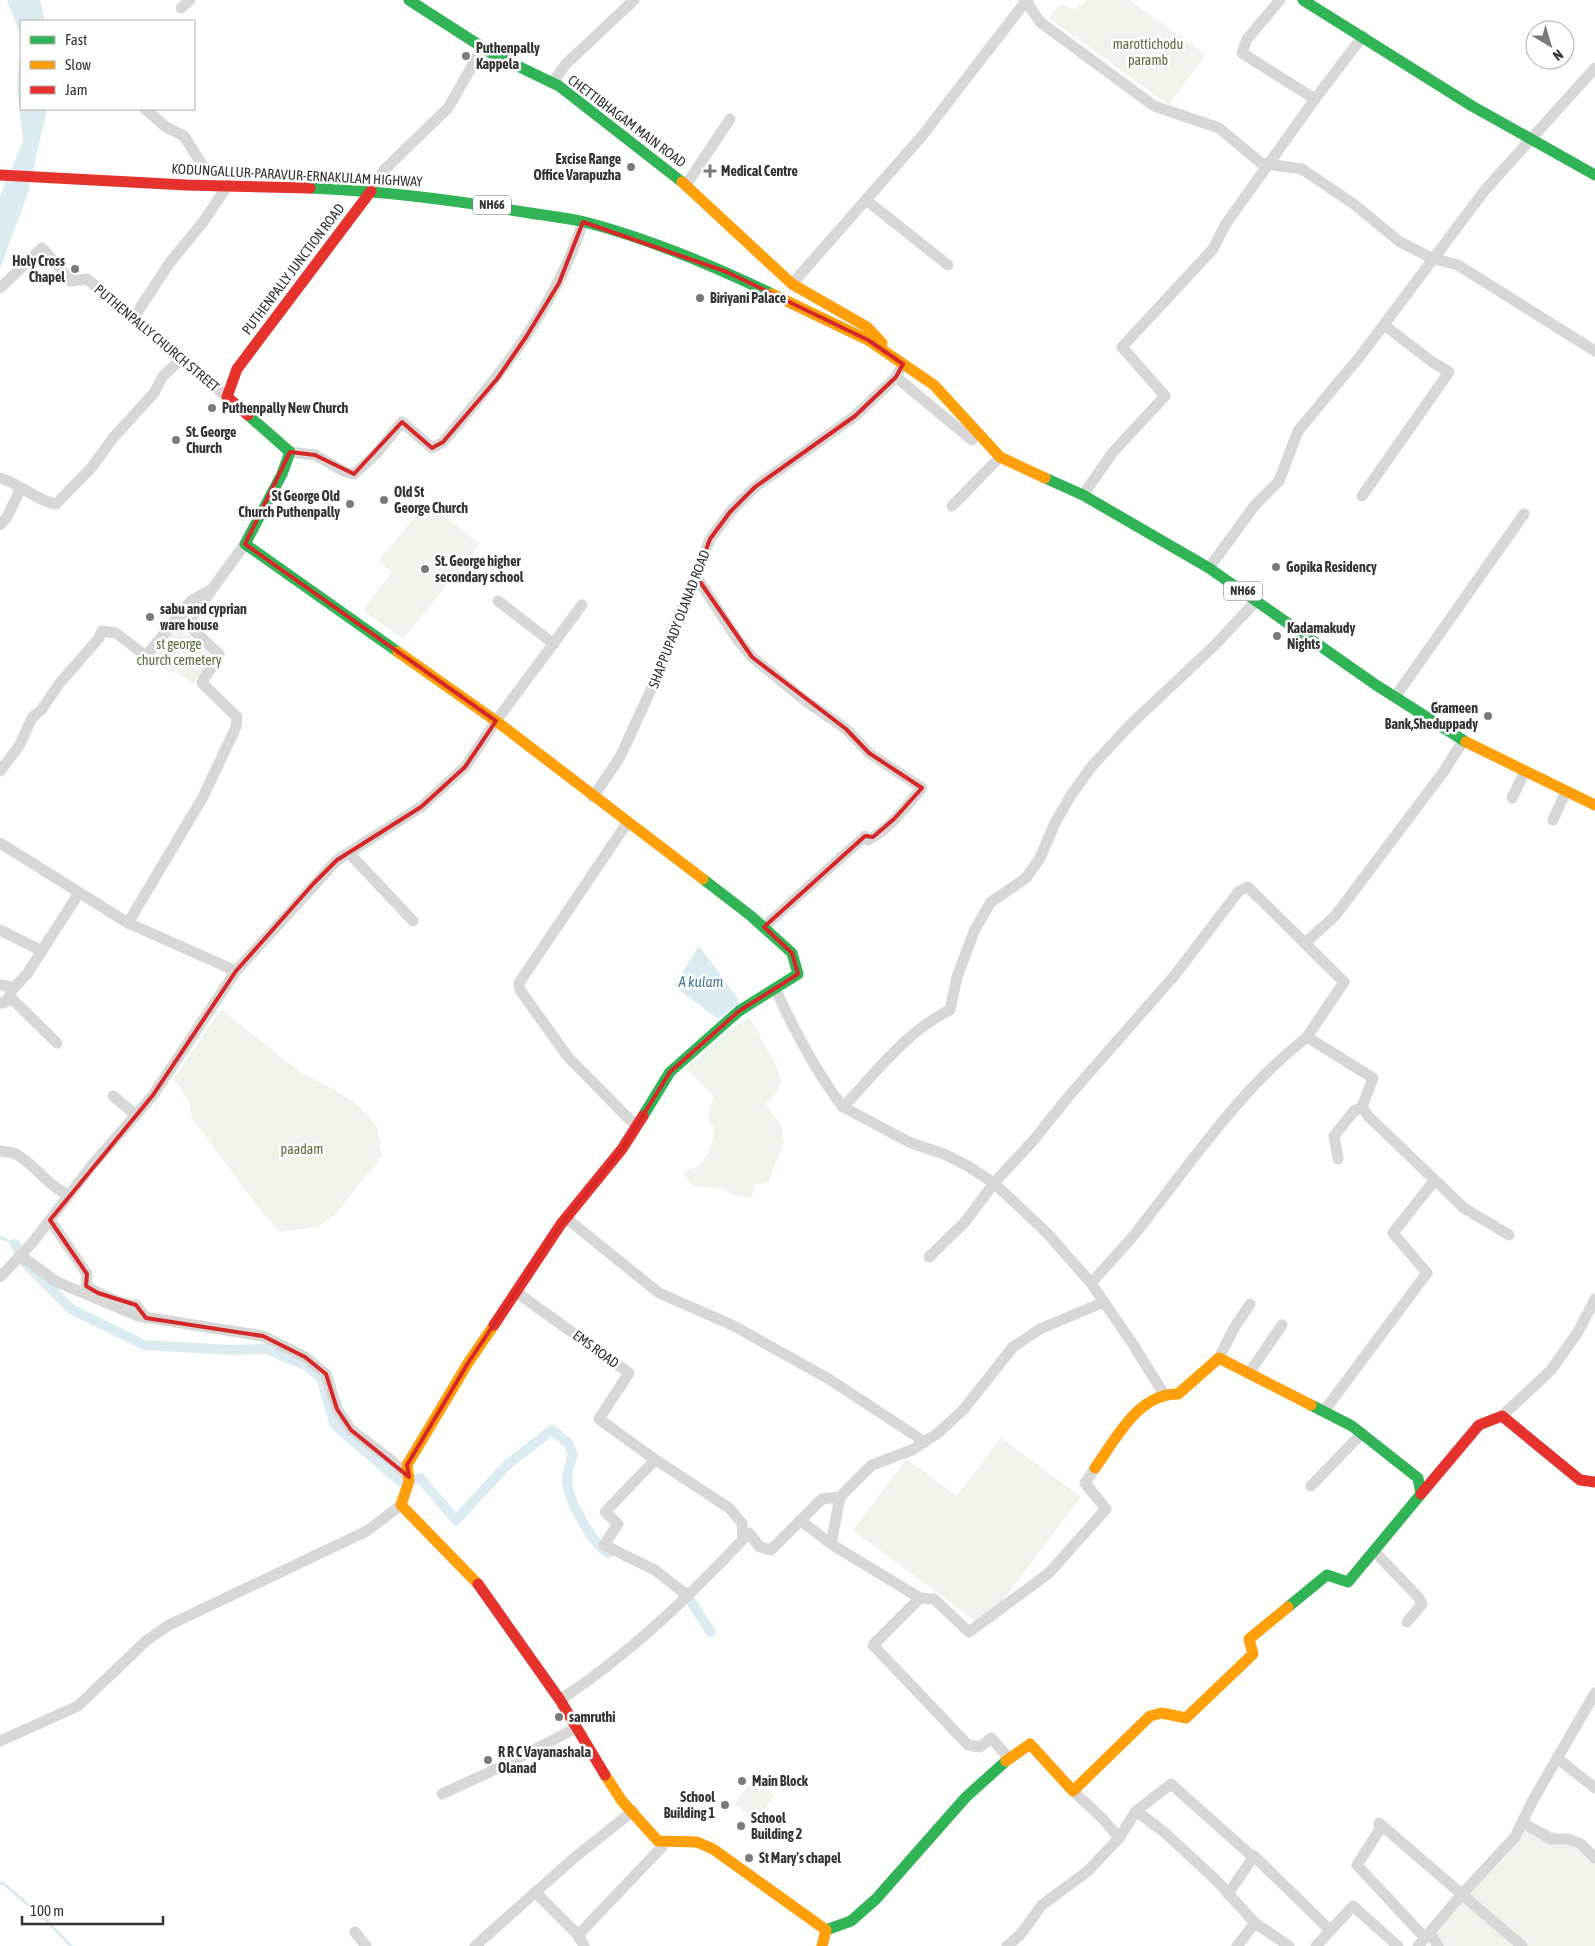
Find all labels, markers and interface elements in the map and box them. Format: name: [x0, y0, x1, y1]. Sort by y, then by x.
legend: [20, 20, 195, 110]
north arrow: [1525, 20, 1575, 70]
text: Fast: [65, 31, 87, 48]
park label: marottichodu paramb: [1113, 36, 1183, 68]
place label: Puthenpally Kappela: [476, 40, 540, 72]
text: N: [1550, 46, 1566, 64]
marker: Puthenpally Kappela: [460, 50, 472, 62]
text: Slow: [65, 56, 91, 73]
street label: CHETTIBHAGAM MAIN ROAD: [565, 72, 689, 171]
text: Jam: [65, 81, 88, 98]
place label: Excise Range Office Varapuzha: [534, 151, 621, 183]
street label: KODUNGALLUR-PARAVUR-ERNAKULAM HIGHWAY: [171, 160, 424, 190]
marker: Excise Range Office Varapuzha: [625, 161, 637, 173]
place label: Medical Centre: [721, 163, 798, 179]
marker: Medical Centre: [703, 164, 717, 178]
road number: NH66: [473, 196, 511, 214]
street label: PUTHENPALLY JUNCTION ROAD: [238, 200, 348, 338]
place label: Holy Cross Chapel: [12, 253, 65, 285]
marker: Holy Cross Chapel: [69, 263, 81, 275]
street label: PUTHENPALLY CHURCH STREET: [91, 281, 223, 395]
place label: Biriyani Palace: [710, 290, 786, 306]
marker: Biriyani Palace: [694, 292, 706, 304]
place label: Puthenpally New Church: [222, 400, 349, 416]
marker: Puthenpally New Church: [206, 402, 218, 414]
place label: St. George Church: [186, 424, 236, 456]
marker: St. George Church: [170, 434, 182, 446]
place label: Old St George Church: [394, 484, 468, 516]
place label: St George Old Church Puthenpally: [238, 488, 340, 520]
marker: Old St George Church: [378, 494, 390, 506]
marker: St George Old Church Puthenpally: [344, 498, 356, 510]
street label: SHAPPUPADY OLANAD ROAD: [645, 548, 713, 690]
place label: St. George higher secondary school: [435, 553, 524, 585]
place label: Gopika Residency: [1286, 559, 1377, 575]
marker: Gopika Residency: [1270, 561, 1282, 573]
marker: St. George higher secondary school: [419, 563, 431, 575]
road number: NH66: [1224, 582, 1262, 600]
place label: sabu and cyprian ware house: [160, 601, 247, 633]
marker: sabu and cyprian ware house: [144, 611, 156, 623]
place label: Kadamakudy Nights: [1287, 620, 1355, 652]
marker: Kadamakudy Nights: [1271, 630, 1283, 642]
park label: st george church cemetery: [137, 636, 222, 668]
place label: Grameen Bank,Sheduppady: [1385, 700, 1478, 732]
marker: Grameen Bank,Sheduppady: [1482, 710, 1494, 722]
water label: A kulam: [678, 973, 724, 990]
park label: paadam: [281, 1141, 323, 1157]
street label: EMS ROAD: [570, 1327, 622, 1371]
place label: samruthi: [569, 1709, 615, 1725]
marker: samruthi: [553, 1711, 565, 1723]
place label: R R C Vayanashala Olanad: [498, 1744, 591, 1776]
marker: R R C Vayanashala Olanad: [482, 1754, 494, 1766]
place label: Main Block: [752, 1773, 809, 1789]
marker: Main Block: [736, 1775, 748, 1787]
place label: School Building 1: [664, 1789, 715, 1821]
marker: School Building 1: [719, 1799, 731, 1811]
place label: School Building 2: [751, 1810, 803, 1842]
marker: School Building 2: [735, 1820, 747, 1832]
place label: St Mary's chapel: [759, 1850, 841, 1866]
marker: St Mary's chapel: [743, 1852, 755, 1864]
scale bar: [22, 1894, 164, 1926]
text: 100 m: [30, 1902, 64, 1919]

